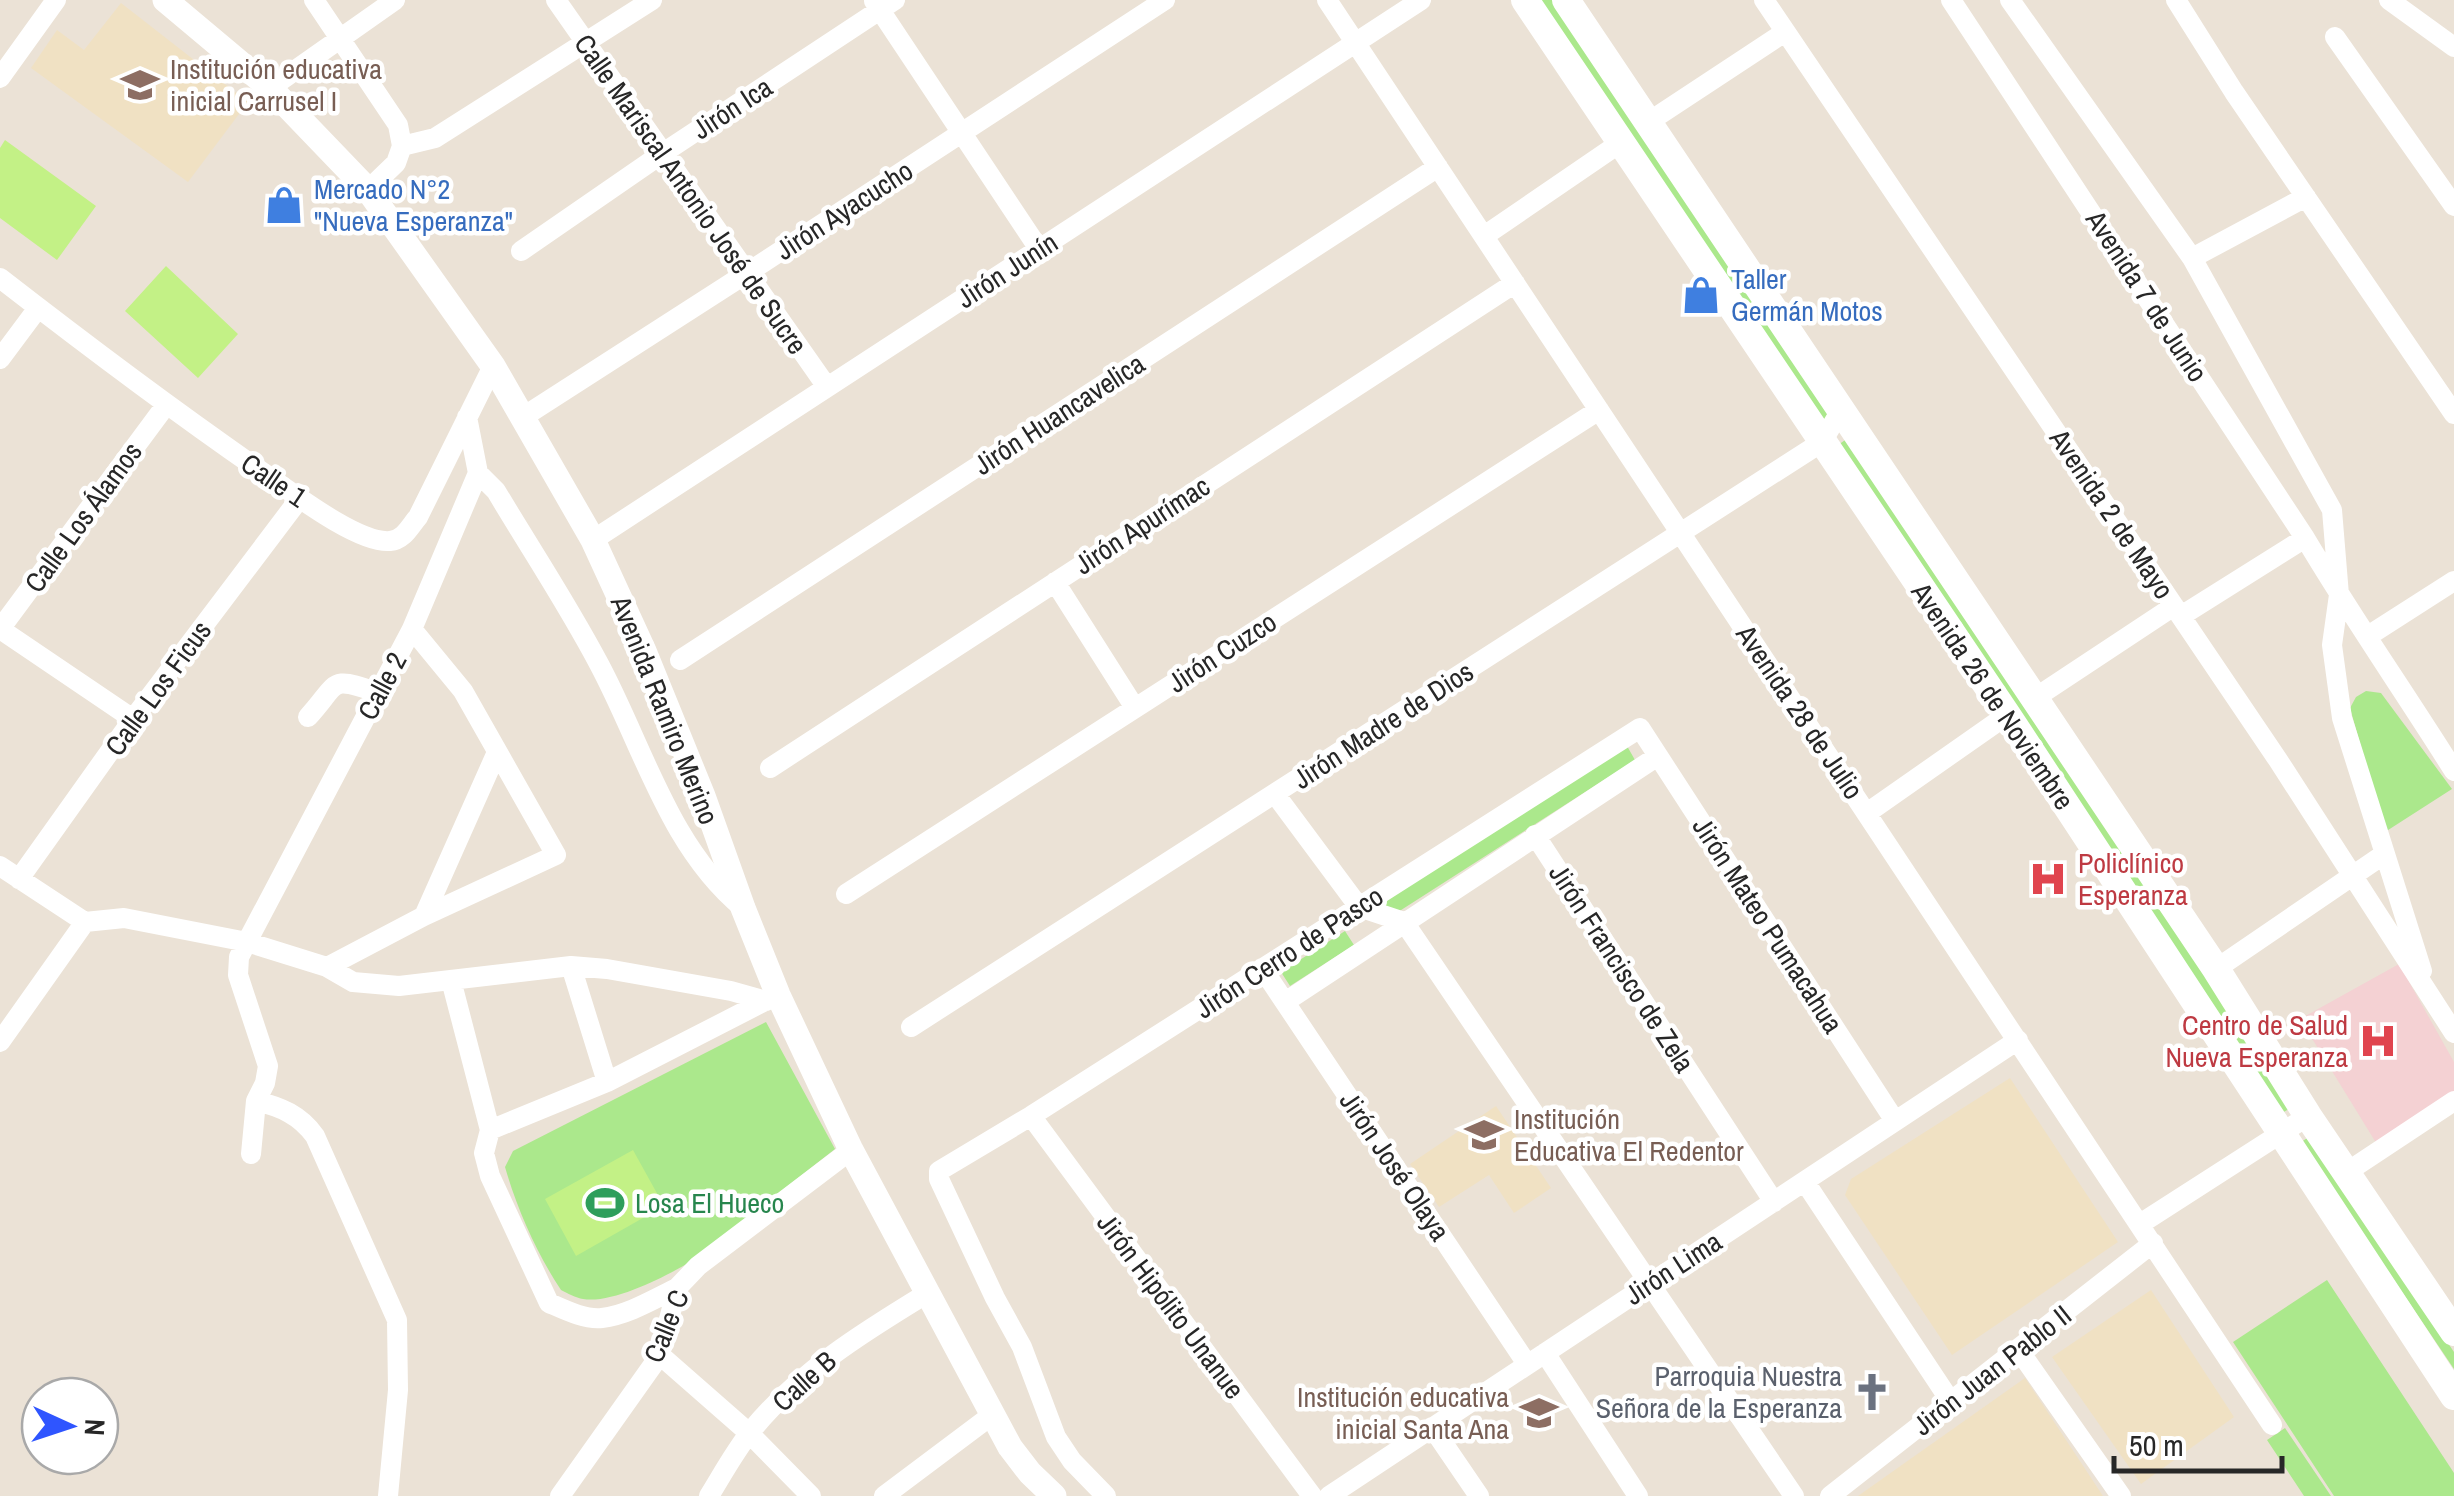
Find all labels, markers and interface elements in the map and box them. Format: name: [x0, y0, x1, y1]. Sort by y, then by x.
street label: Calle Mariscal Antonio José de Sucre: [566, 26, 816, 362]
place label: Institución educativa inicial Carrusel I: [170, 50, 382, 120]
school or university icon: Institución educativa inicial Carrusel I: [119, 64, 161, 106]
street label: Jirón Ica: [685, 68, 779, 148]
street label: Jirón Ayacucho: [768, 151, 920, 269]
place label: Mercado N°2 "Nueva Esperanza": [314, 170, 513, 240]
shop icon: Mercado N°2 "Nueva Esperanza": [263, 184, 305, 226]
street label: Avenida 7 de Junio: [2077, 202, 2217, 389]
street label: Jirón Junín: [949, 223, 1065, 317]
place label: Taller Germán Motos: [1731, 260, 1883, 330]
shop icon: Taller Germán Motos: [1680, 274, 1722, 316]
street label: Jirón Huancavelica: [966, 344, 1152, 483]
street label: Avenida 2 de Mayo: [2040, 421, 2183, 606]
street label: Calle Los Álamos: [15, 434, 151, 600]
street label: Calle 1: [234, 444, 314, 516]
street label: Jirón Apurímac: [1067, 467, 1217, 583]
street label: Avenida 26 de Noviembre: [1902, 574, 2083, 817]
street label: Avenida Ramiro Merino: [601, 589, 728, 830]
street label: Jirón Cuzco: [1160, 603, 1284, 701]
street label: Calle Los Ficus: [96, 613, 220, 763]
street label: Avenida 28 de Julio: [1727, 617, 1872, 807]
street label: Calle 2: [348, 646, 416, 726]
street label: Jirón Madre de Dios: [1285, 652, 1481, 798]
street label: Jirón Mateo Pumacahua: [1684, 810, 1852, 1040]
place label: Policlínico Esperanza: [2078, 844, 2188, 914]
street label: Jirón Francisco de Zela: [1540, 857, 1704, 1080]
hospital icon: Policlínico Esperanza: [2027, 858, 2069, 900]
street label: Jirón Cerro de Pasco: [1188, 877, 1390, 1027]
place label: Centro de Salud Nueva Esperanza: [2165, 1006, 2348, 1076]
hospital icon: Centro de Salud Nueva Esperanza: [2357, 1020, 2399, 1062]
street label: Jirón José Olaya: [1331, 1084, 1459, 1248]
place label: Institución Educativa El Redentor: [1514, 1100, 1744, 1170]
school or university icon: Institución Educativa El Redentor: [1463, 1114, 1505, 1156]
sports icon: Losa El Hueco: [584, 1182, 626, 1224]
place label: Losa El Hueco: [635, 1184, 784, 1222]
street label: Jirón Hipólito Unanue: [1089, 1205, 1253, 1407]
street label: Jirón Lima: [1617, 1222, 1729, 1313]
street label: Calle C: [634, 1284, 698, 1368]
street label: Jirón Juan Pablo II: [1905, 1296, 2079, 1444]
street label: Calle B: [764, 1342, 844, 1420]
place label: Parroquia Nuestra Señora de la Esperanza: [1596, 1357, 1842, 1427]
church icon: Parroquia Nuestra Señora de la Esperanza: [1851, 1371, 1893, 1413]
north arrow: [20, 1376, 120, 1476]
place label: Institución educativa inicial Santa Ana: [1297, 1378, 1509, 1448]
school or university icon: Institución educativa inicial Santa Ana: [1518, 1392, 1560, 1434]
scale bar: [2114, 1411, 2282, 1473]
text: N: [76, 1418, 114, 1437]
text: 50 m: [2129, 1425, 2184, 1465]

